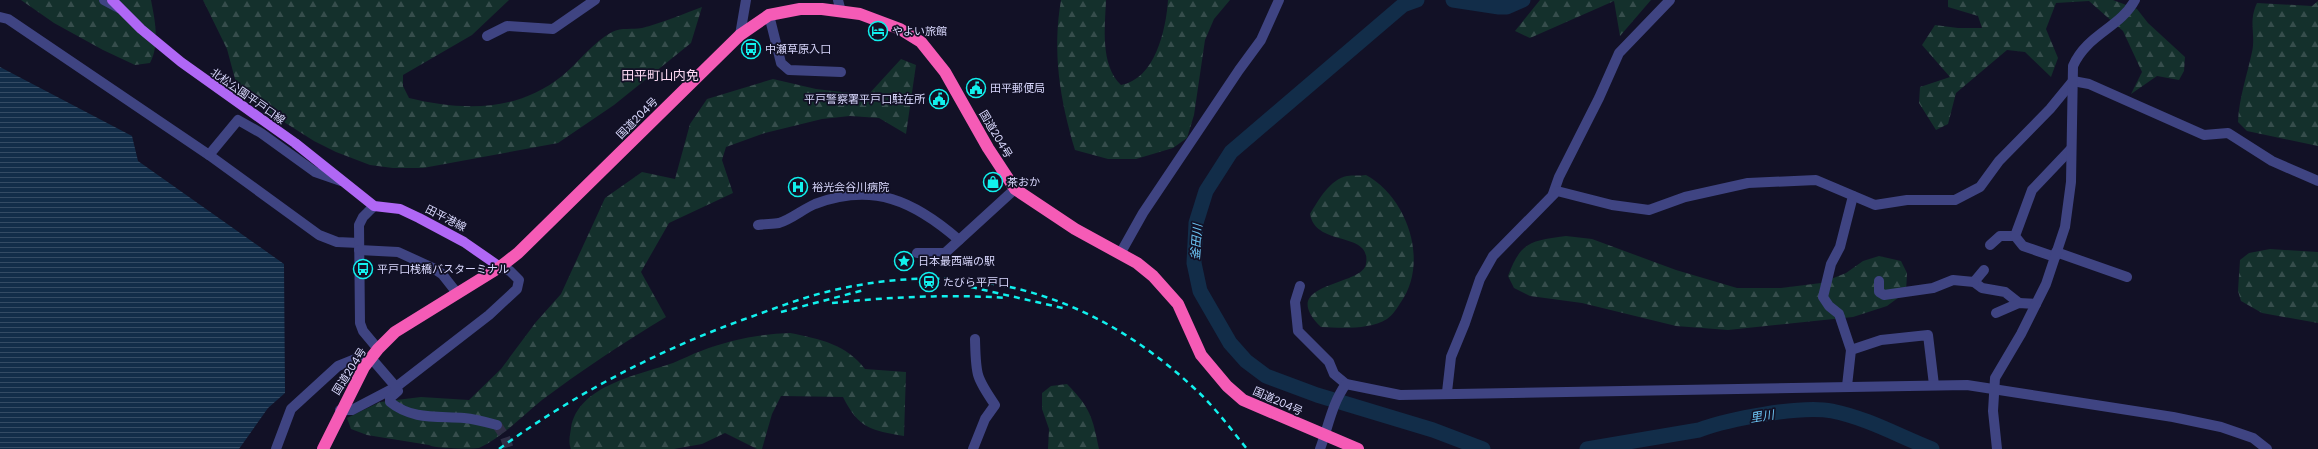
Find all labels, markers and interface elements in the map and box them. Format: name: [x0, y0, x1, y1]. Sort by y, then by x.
hotel icon: やよい旅館: [867, 20, 889, 42]
place label: やよい旅館: [892, 23, 947, 39]
bus stop icon: 中瀬草原入口: [740, 38, 762, 60]
place label: 中瀬草原入口: [765, 41, 831, 57]
street label: 北松公園平戸口線: [207, 64, 289, 128]
district label: 田平町山内免: [621, 66, 699, 85]
public building icon: 田平郵便局: [965, 77, 987, 99]
place label: 田平郵便局: [990, 80, 1045, 96]
public building icon: 平戸警察署平戸口駐在所: [928, 88, 950, 110]
place label: 平戸警察署平戸口駐在所: [804, 91, 926, 107]
street label: 国道204号: [613, 94, 661, 142]
street label: 国道204号: [975, 107, 1017, 161]
shop icon: 茶おか: [982, 171, 1004, 193]
place label: 茶おか: [1007, 174, 1040, 190]
hospital icon: 裕光会谷川病院: [787, 176, 809, 198]
place label: 裕光会谷川病院: [812, 179, 889, 195]
street label: 田平港線: [423, 201, 469, 235]
water label: 釜田川: [1186, 221, 1206, 261]
place icon: 日本最西端の駅: [893, 250, 915, 272]
place label: 日本最西端の駅: [918, 253, 995, 269]
bus stop icon: 平戸口桟橋バスターミナル: [352, 258, 374, 280]
place label: 平戸口桟橋バスターミナル: [377, 261, 509, 277]
station icon: たびら平戸口: [918, 271, 940, 293]
place label: たびら平戸口: [943, 274, 1009, 290]
street label: 国道204号: [328, 344, 370, 398]
street label: 国道204号: [1250, 383, 1306, 419]
water label: 里川: [1749, 405, 1777, 426]

